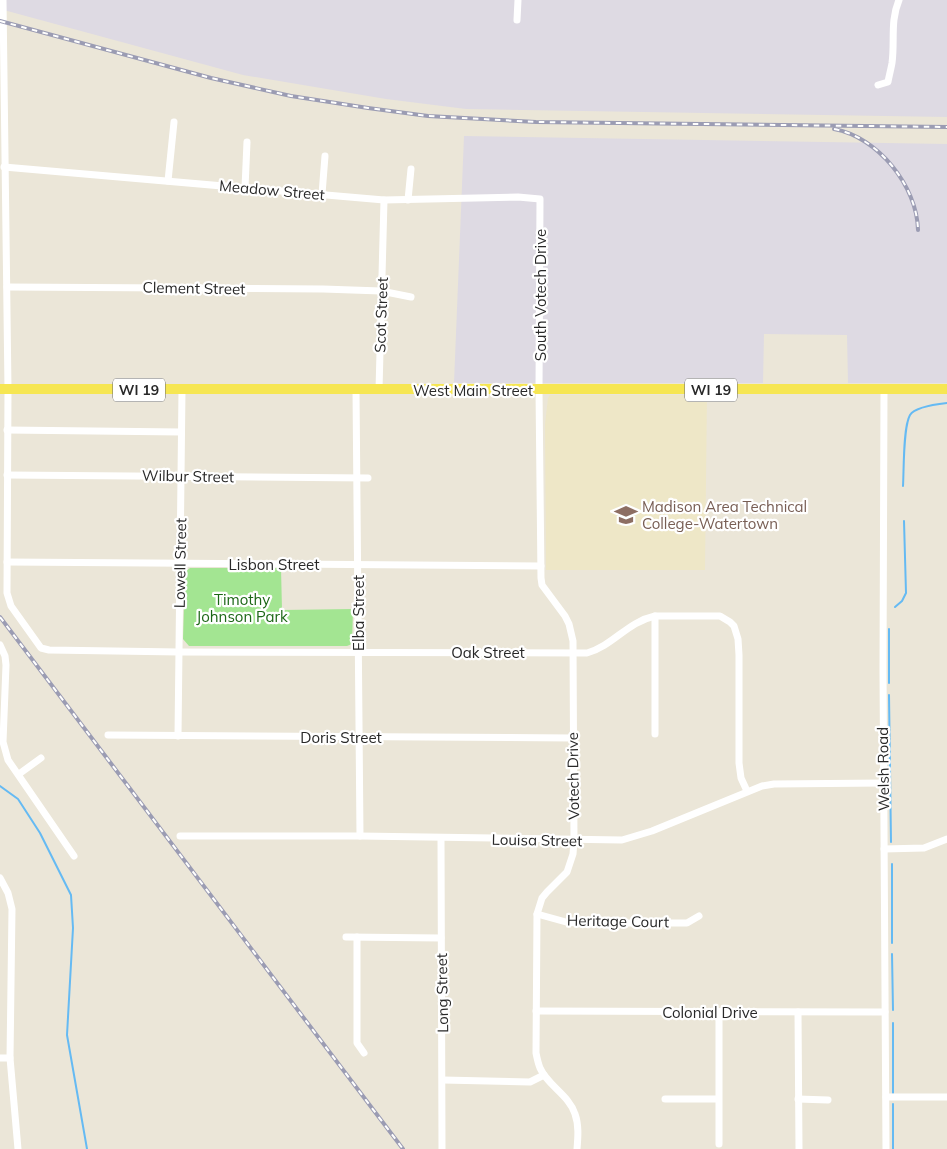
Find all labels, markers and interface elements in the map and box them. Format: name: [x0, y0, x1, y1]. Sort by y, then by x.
street label: Meadow Street: [218, 176, 326, 204]
street label: South Votech Drive: [531, 229, 550, 361]
street label: Scot Street: [370, 277, 392, 353]
street label: Clement Street: [142, 278, 246, 298]
road number: WI 19: [113, 378, 165, 402]
road number: WI 19: [685, 378, 737, 402]
street label: West Main Street: [413, 381, 533, 400]
street label: Wilbur Street: [142, 466, 234, 486]
place label: Madison Area Technical College-Watertown: [642, 497, 807, 533]
school or university icon: Madison Area Technical College-Watertown: [613, 502, 639, 528]
street label: Lowell Street: [170, 518, 190, 608]
street label: Lisbon Street: [229, 555, 319, 574]
street label: Elba Street: [349, 575, 368, 651]
park label: Timothy Johnson Park: [196, 590, 288, 626]
street label: Oak Street: [451, 643, 525, 662]
street label: Welsh Road: [873, 727, 893, 811]
street label: Doris Street: [300, 728, 382, 747]
street label: Votech Drive: [563, 732, 583, 820]
street label: Louisa Street: [491, 830, 583, 850]
street label: Heritage Court: [567, 911, 669, 931]
street label: Long Street: [432, 953, 452, 1033]
street label: Colonial Drive: [662, 1003, 758, 1022]

